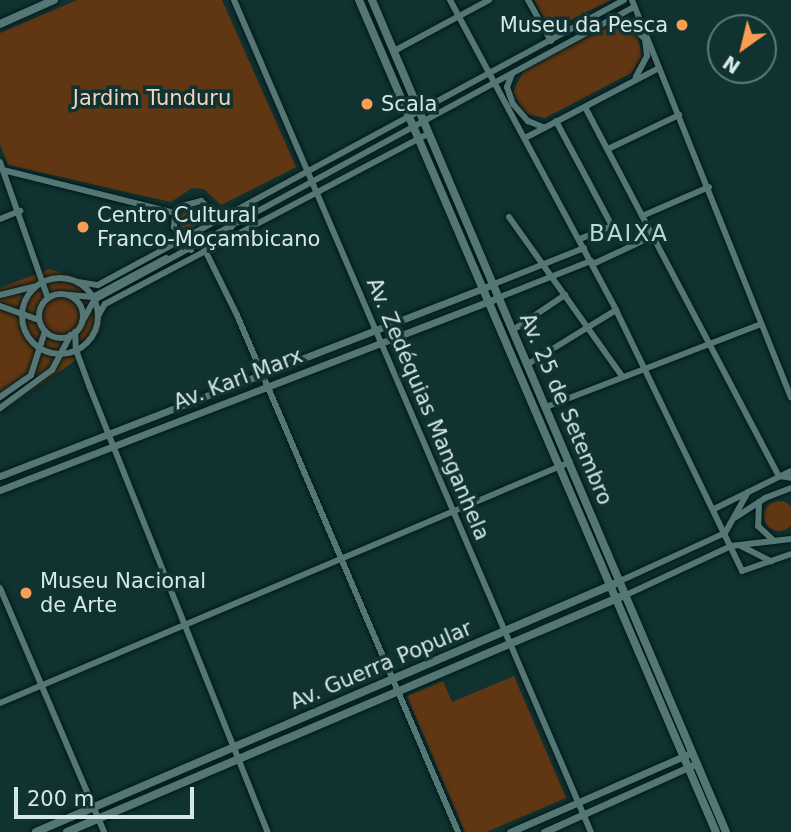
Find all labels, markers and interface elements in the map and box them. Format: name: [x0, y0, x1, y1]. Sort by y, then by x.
place label: Museu da Pesca: [500, 12, 668, 38]
north arrow: [707, 14, 777, 84]
marker: Museu da Pesca: [674, 17, 690, 33]
text: N: [719, 51, 744, 78]
park label: Jardim Tunduru: [73, 85, 231, 111]
place label: Scala: [381, 91, 437, 117]
marker: Scala: [359, 96, 375, 112]
place label: Centro Cultural Franco-Moçambicano: [97, 202, 320, 252]
marker: Centro Cultural Franco-Moçambicano: [75, 219, 91, 235]
district label: BAIXA: [590, 219, 668, 247]
street label: Av. Zedéquias Manganhela: [361, 274, 495, 544]
street label: Av. 25 de Setembro: [514, 309, 618, 509]
street label: Av. Karl Marx: [170, 343, 306, 415]
place label: Museu Nacional de Arte: [40, 568, 206, 618]
marker: Museu Nacional de Arte: [18, 585, 34, 601]
street label: Av. Guerra Popular: [286, 615, 476, 715]
scale bar: [18, 772, 198, 816]
text: 200 m: [27, 787, 94, 811]

